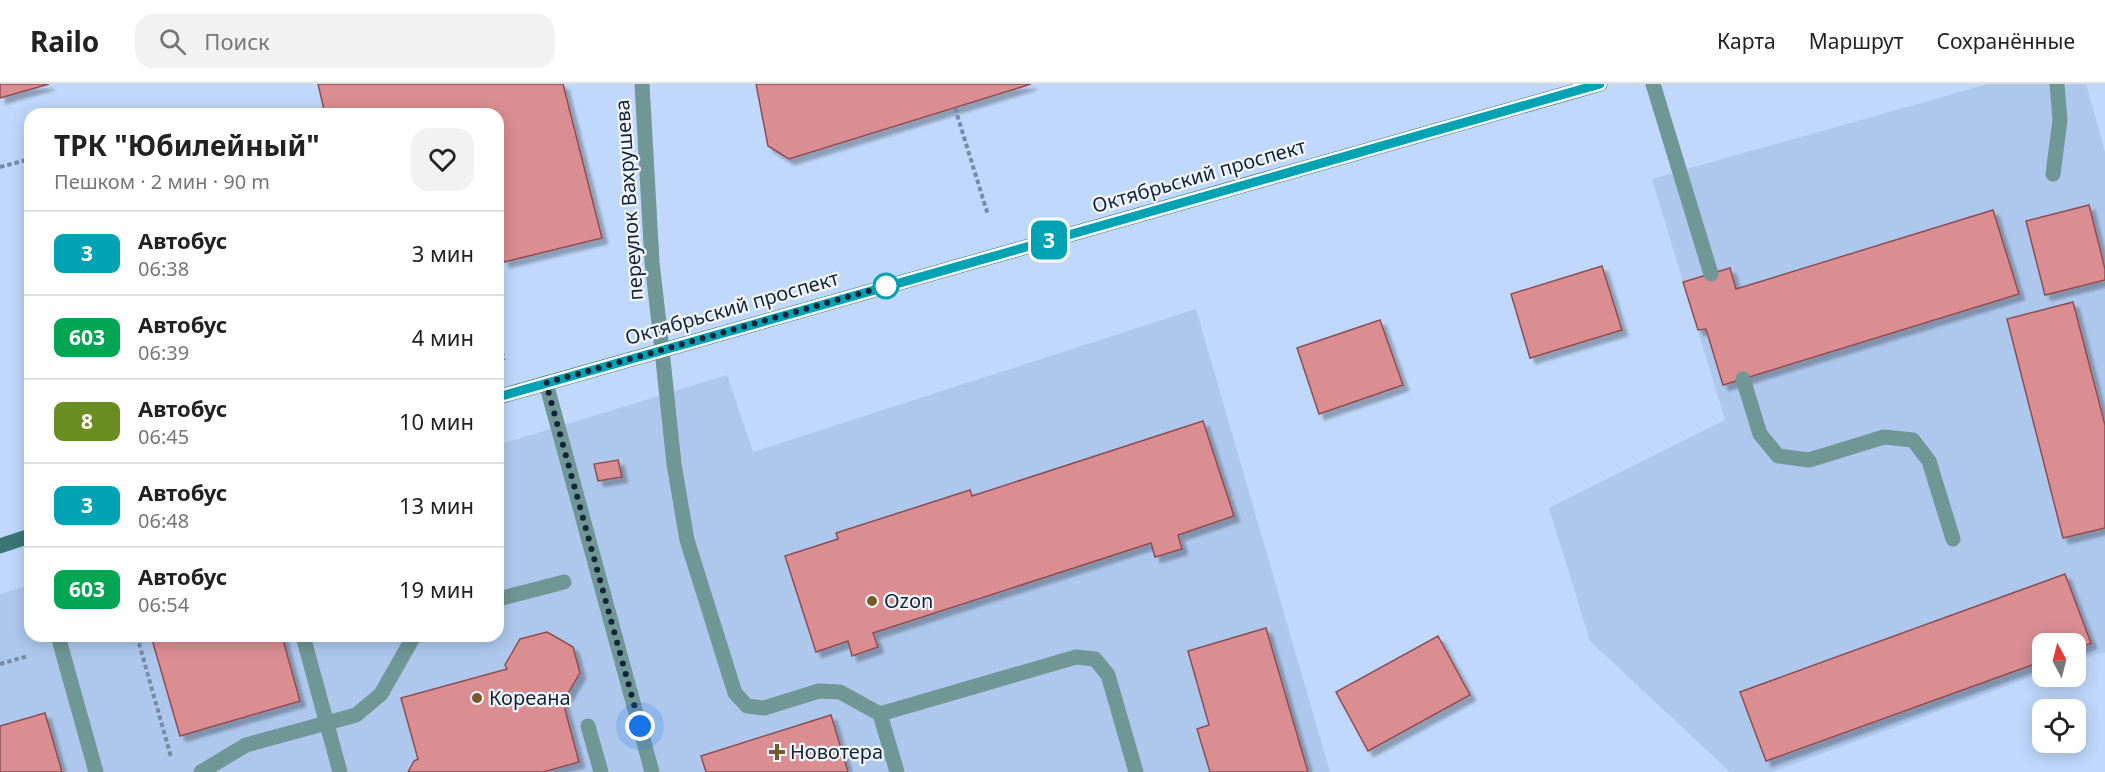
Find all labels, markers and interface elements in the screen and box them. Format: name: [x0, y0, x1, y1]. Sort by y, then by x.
search box: [135, 14, 555, 68]
text: Railo: [30, 22, 99, 60]
icon: search: [156, 25, 189, 58]
text: Поиск: [204, 26, 270, 56]
text: Карта: [1717, 27, 1776, 55]
text: Маршрут: [1809, 27, 1904, 55]
text: Сохранённые: [1937, 27, 2075, 55]
street label: переулок Вахрушева: [608, 99, 649, 301]
text: ТРК "Юбилейный": [54, 126, 320, 164]
button: heart: [411, 128, 474, 191]
street label: Октябрьский проспект: [1089, 132, 1309, 219]
text: Пешком · 2 мин · 90 m: [54, 168, 270, 195]
line badge: 3: [1030, 220, 1068, 260]
text: Автобус: [138, 225, 227, 255]
text: 3: [1043, 226, 1055, 254]
text: 3 мин: [412, 238, 474, 268]
text: 3: [81, 239, 93, 267]
text: 06:38: [138, 255, 189, 282]
street label: Октябрьский проспект: [622, 264, 842, 351]
unlabelled marker: [873, 273, 899, 299]
text: Автобус: [138, 309, 227, 339]
text: 4 мин: [412, 322, 474, 352]
text: 603: [69, 323, 105, 351]
text: 06:39: [138, 339, 189, 366]
text: Автобус: [138, 393, 227, 423]
text: 10 мин: [399, 406, 474, 436]
text: 8: [81, 407, 93, 435]
text: 06:45: [138, 423, 189, 450]
text: Автобус: [138, 477, 227, 507]
text: 13 мин: [399, 490, 474, 520]
text: 3: [81, 491, 93, 519]
text: 06:48: [138, 507, 189, 534]
text: Автобус: [138, 561, 227, 591]
text: 19 мин: [399, 574, 474, 604]
text: 603: [69, 575, 105, 603]
place label: Ozon: [884, 587, 933, 614]
text: 06:54: [138, 591, 189, 618]
marker: Ozon: [865, 594, 879, 608]
north arrow: [2032, 633, 2086, 687]
map controls: [2032, 633, 2086, 753]
place label: Кореана: [489, 684, 571, 711]
marker: Кореана: [470, 691, 484, 705]
button: locate: [2032, 699, 2086, 753]
your location: [625, 711, 655, 741]
place label: Новотера: [790, 738, 883, 765]
marker: Новотера: [768, 743, 786, 761]

